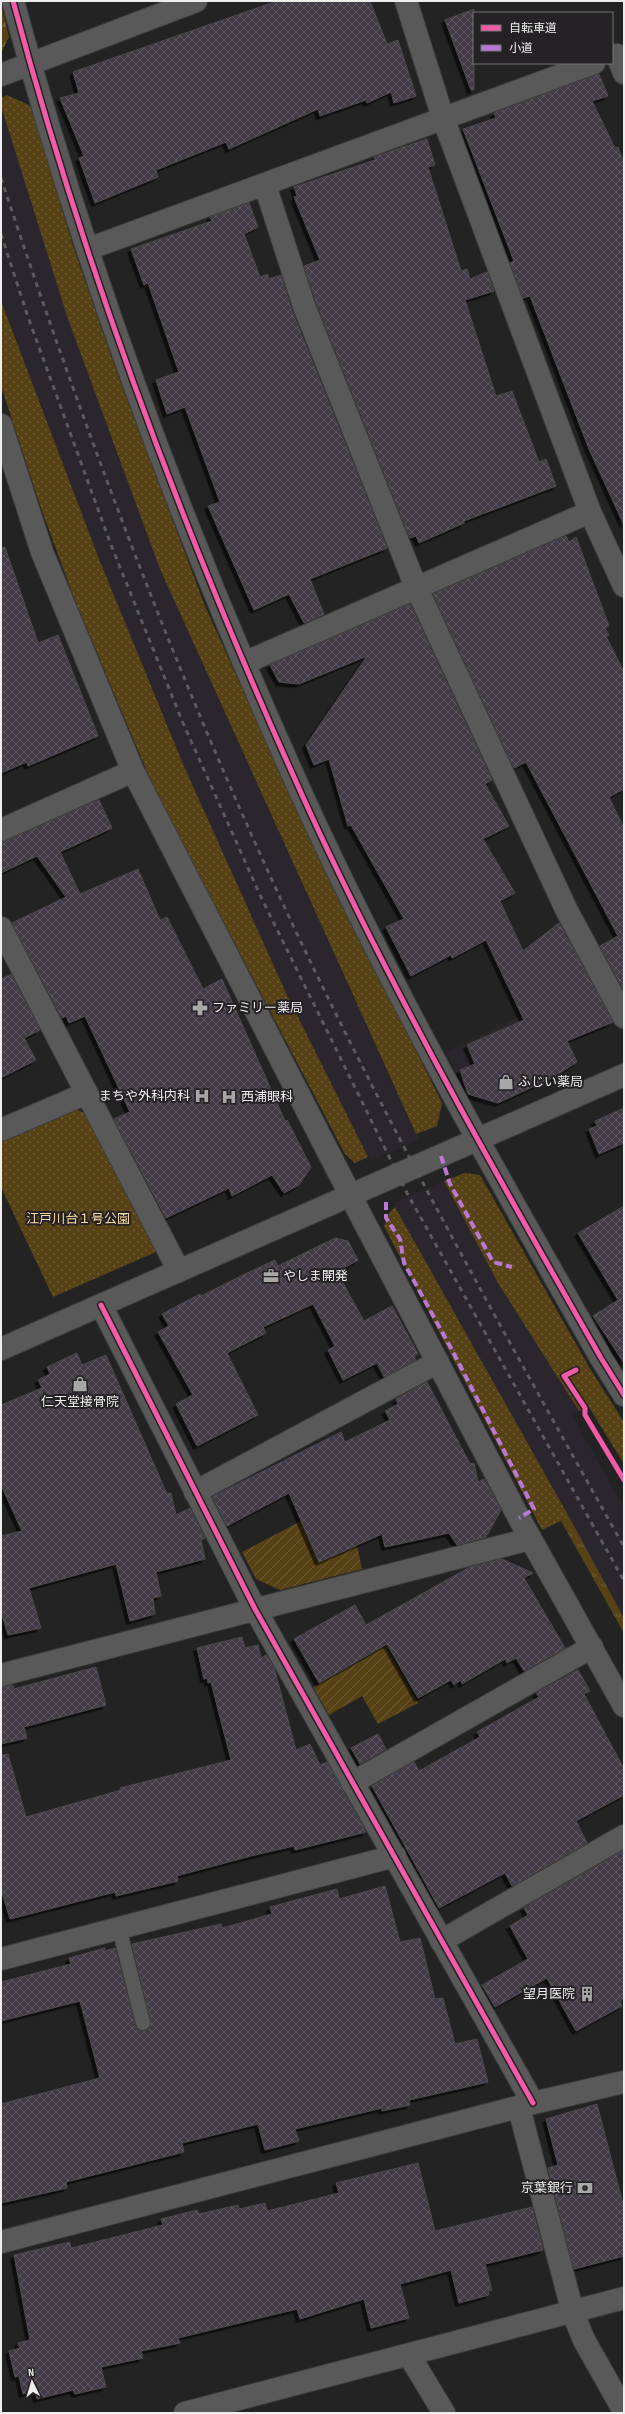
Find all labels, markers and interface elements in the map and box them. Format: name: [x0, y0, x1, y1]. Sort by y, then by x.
legend: [473, 12, 613, 64]
text: 自転車道: [509, 21, 557, 36]
text: 小道: [509, 41, 533, 56]
pharmacy icon: ファミリー薬局: [191, 999, 209, 1017]
place label: ファミリー薬局: [212, 1000, 303, 1016]
shop icon: ふじい薬局: [497, 1073, 515, 1091]
place label: ふじい薬局: [518, 1074, 583, 1090]
hospital icon: まちや外科内科: [193, 1087, 211, 1105]
place label: まちや外科内科: [99, 1088, 190, 1104]
hospital icon: 西浦眼科: [220, 1088, 238, 1106]
place label: 西浦眼科: [241, 1089, 293, 1105]
park label: 江戸川台１号公園: [26, 1211, 130, 1227]
office icon: やしま開発: [262, 1267, 280, 1285]
place label: やしま開発: [283, 1268, 348, 1284]
shop icon: 仁天堂接骨院: [71, 1375, 89, 1393]
place label: 仁天堂接骨院: [41, 1394, 119, 1410]
building icon: 望月医院: [578, 1985, 596, 2003]
place label: 望月医院: [523, 1986, 575, 2002]
bank icon: 京葉銀行: [576, 2179, 594, 2197]
place label: 京葉銀行: [521, 2180, 573, 2196]
north arrow: [12, 2362, 52, 2402]
text: N: [28, 2366, 35, 2379]

